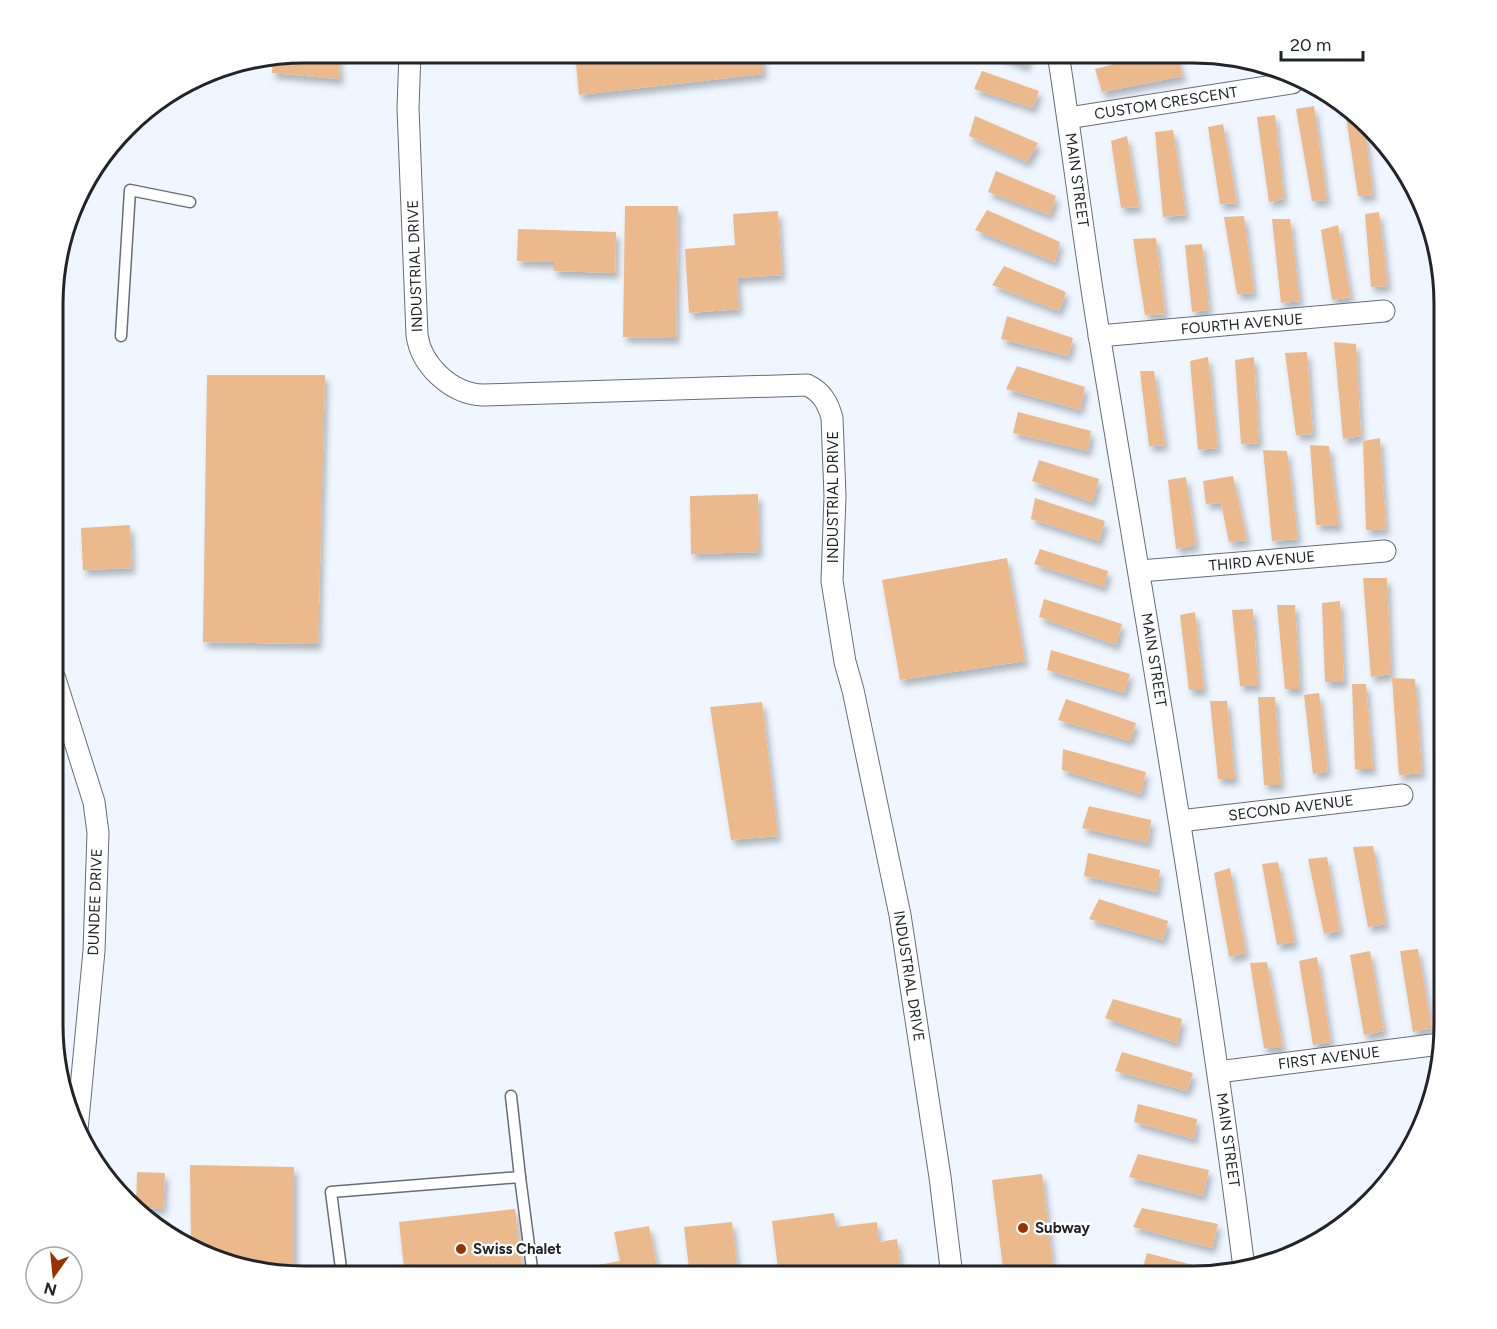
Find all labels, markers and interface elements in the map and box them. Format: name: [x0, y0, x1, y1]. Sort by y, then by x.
scale bar: [1281, 24, 1364, 62]
text: 20 m: [1290, 34, 1331, 56]
street label: CUSTOM CRESCENT: [1093, 83, 1240, 123]
street label: MAIN STREET: [1061, 132, 1093, 229]
street label: INDUSTRIAL DRIVE: [404, 200, 426, 332]
street label: FOURTH AVENUE: [1180, 310, 1304, 338]
street label: INDUSTRIAL DRIVE: [824, 431, 842, 563]
street label: THIRD AVENUE: [1208, 547, 1316, 575]
street label: MAIN STREET: [1138, 612, 1170, 709]
street label: SECOND AVENUE: [1227, 791, 1355, 825]
street label: DUNDEE DRIVE: [84, 848, 106, 956]
street label: INDUSTRIAL DRIVE: [890, 909, 928, 1043]
street label: FIRST AVENUE: [1277, 1043, 1381, 1073]
street label: MAIN STREET: [1212, 1092, 1244, 1189]
place label: Subway: [1035, 1219, 1090, 1237]
marker: Subway: [1016, 1221, 1030, 1235]
place label: Swiss Chalet: [473, 1240, 562, 1258]
marker: Swiss Chalet: [454, 1242, 468, 1256]
north arrow: [24, 1245, 84, 1305]
text: N: [42, 1278, 59, 1300]

